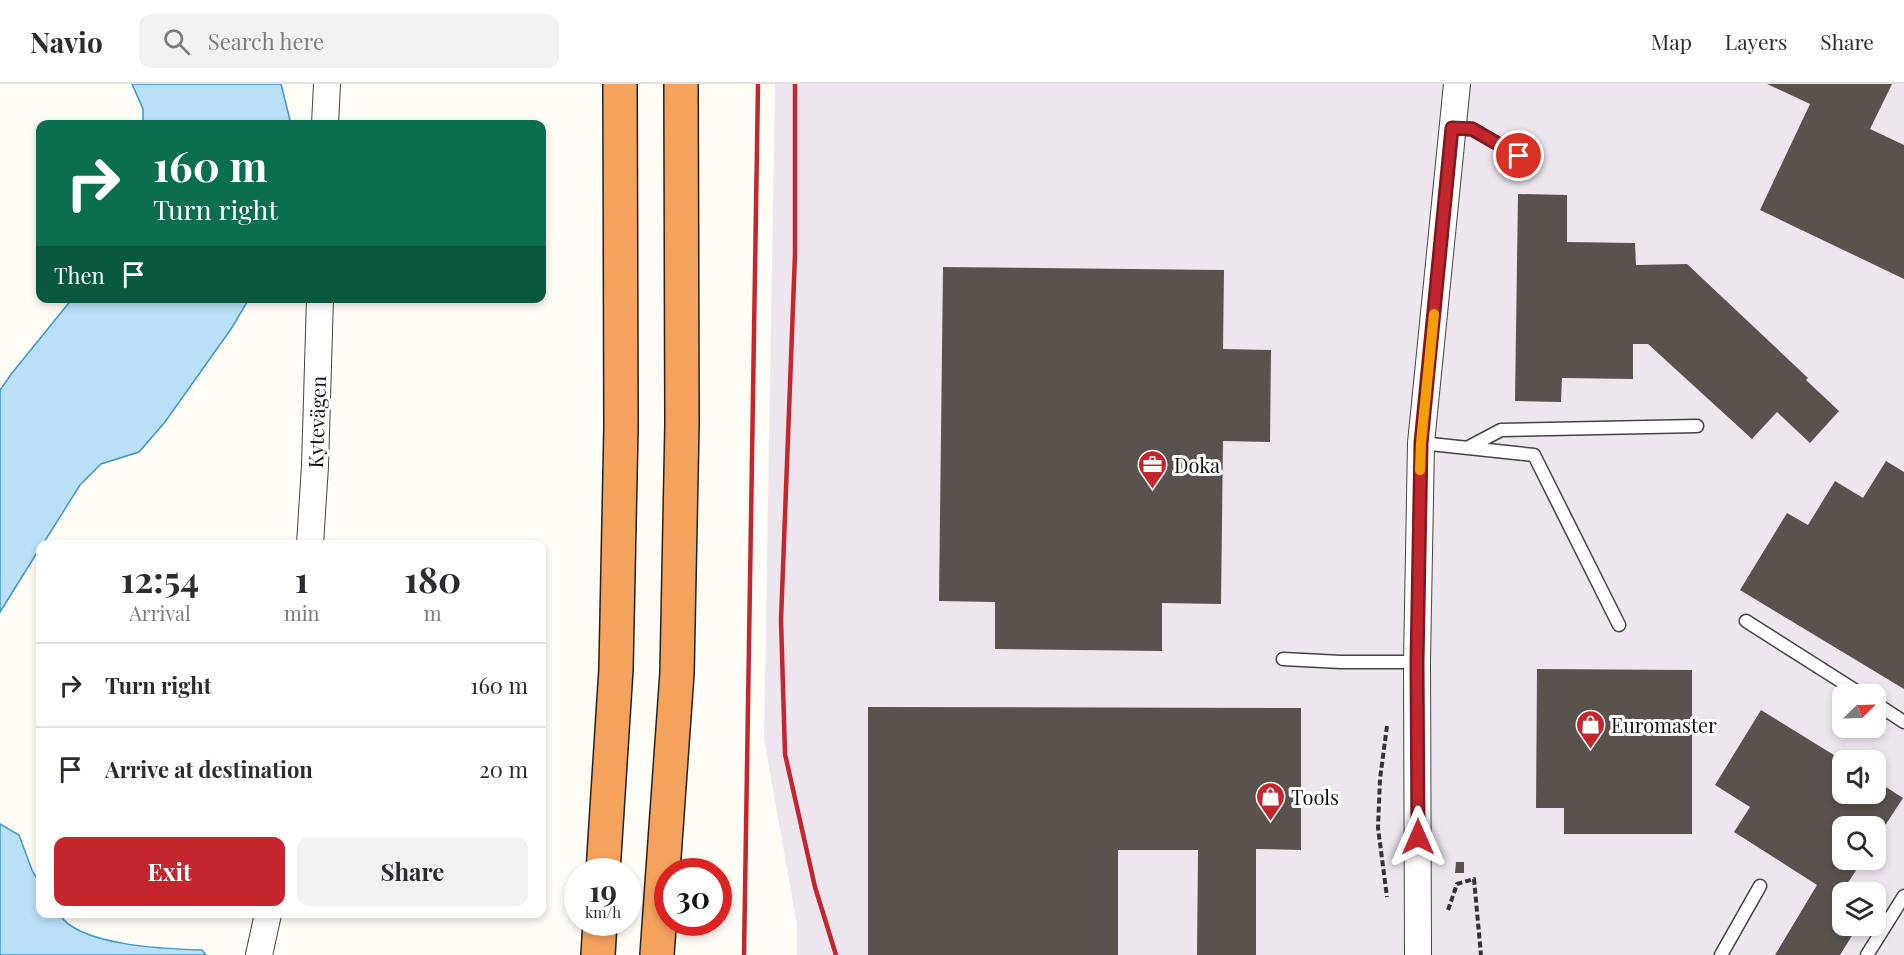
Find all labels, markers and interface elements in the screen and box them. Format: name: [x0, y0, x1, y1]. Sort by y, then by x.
search box: [139, 14, 559, 68]
text: Navio: [30, 23, 103, 60]
icon: search: [160, 25, 193, 58]
text: Search here: [208, 26, 324, 56]
text: Map: [1651, 27, 1692, 55]
text: Layers: [1725, 27, 1787, 55]
text: Share: [1820, 27, 1874, 55]
pin: [1493, 130, 1544, 181]
text: 160 m: [153, 137, 268, 193]
icon: arrive: [1502, 139, 1535, 172]
icon: right: [54, 144, 132, 222]
text: Turn right: [153, 191, 278, 227]
icon: arrive: [117, 258, 150, 291]
text: Then: [54, 260, 105, 290]
street label: Kytevägen: [301, 375, 331, 469]
office icon: Doka: [1137, 448, 1169, 490]
place label: Doka: [1174, 451, 1220, 478]
text: 12:54: [121, 554, 199, 602]
text: 1: [295, 554, 309, 602]
text: 180: [404, 554, 461, 602]
text: Arrival: [129, 599, 191, 626]
text: min: [284, 599, 319, 626]
text: m: [424, 599, 442, 626]
icon: right: [54, 669, 87, 702]
text: Turn right: [105, 670, 211, 700]
text: 160 m: [470, 670, 528, 700]
north arrow: [1832, 684, 1886, 738]
map controls: [1832, 684, 1886, 936]
shop icon: Euromaster: [1574, 708, 1606, 750]
place label: Euromaster: [1611, 711, 1717, 738]
button: sound: [1832, 750, 1886, 804]
icon: arrive: [54, 753, 87, 786]
text: Arrive at destination: [105, 754, 313, 784]
text: 20 m: [479, 754, 528, 784]
shop icon: Tools: [1254, 780, 1286, 822]
place label: Tools: [1291, 783, 1339, 810]
position arrow: [1386, 805, 1450, 869]
button: search: [1832, 816, 1886, 870]
button: Exit: [54, 837, 285, 906]
button: Share: [297, 837, 528, 906]
speed limit sign: 30: [654, 858, 732, 936]
text: 19: [589, 870, 617, 910]
button: layers: [1832, 882, 1886, 936]
text: km/h: [585, 902, 621, 922]

